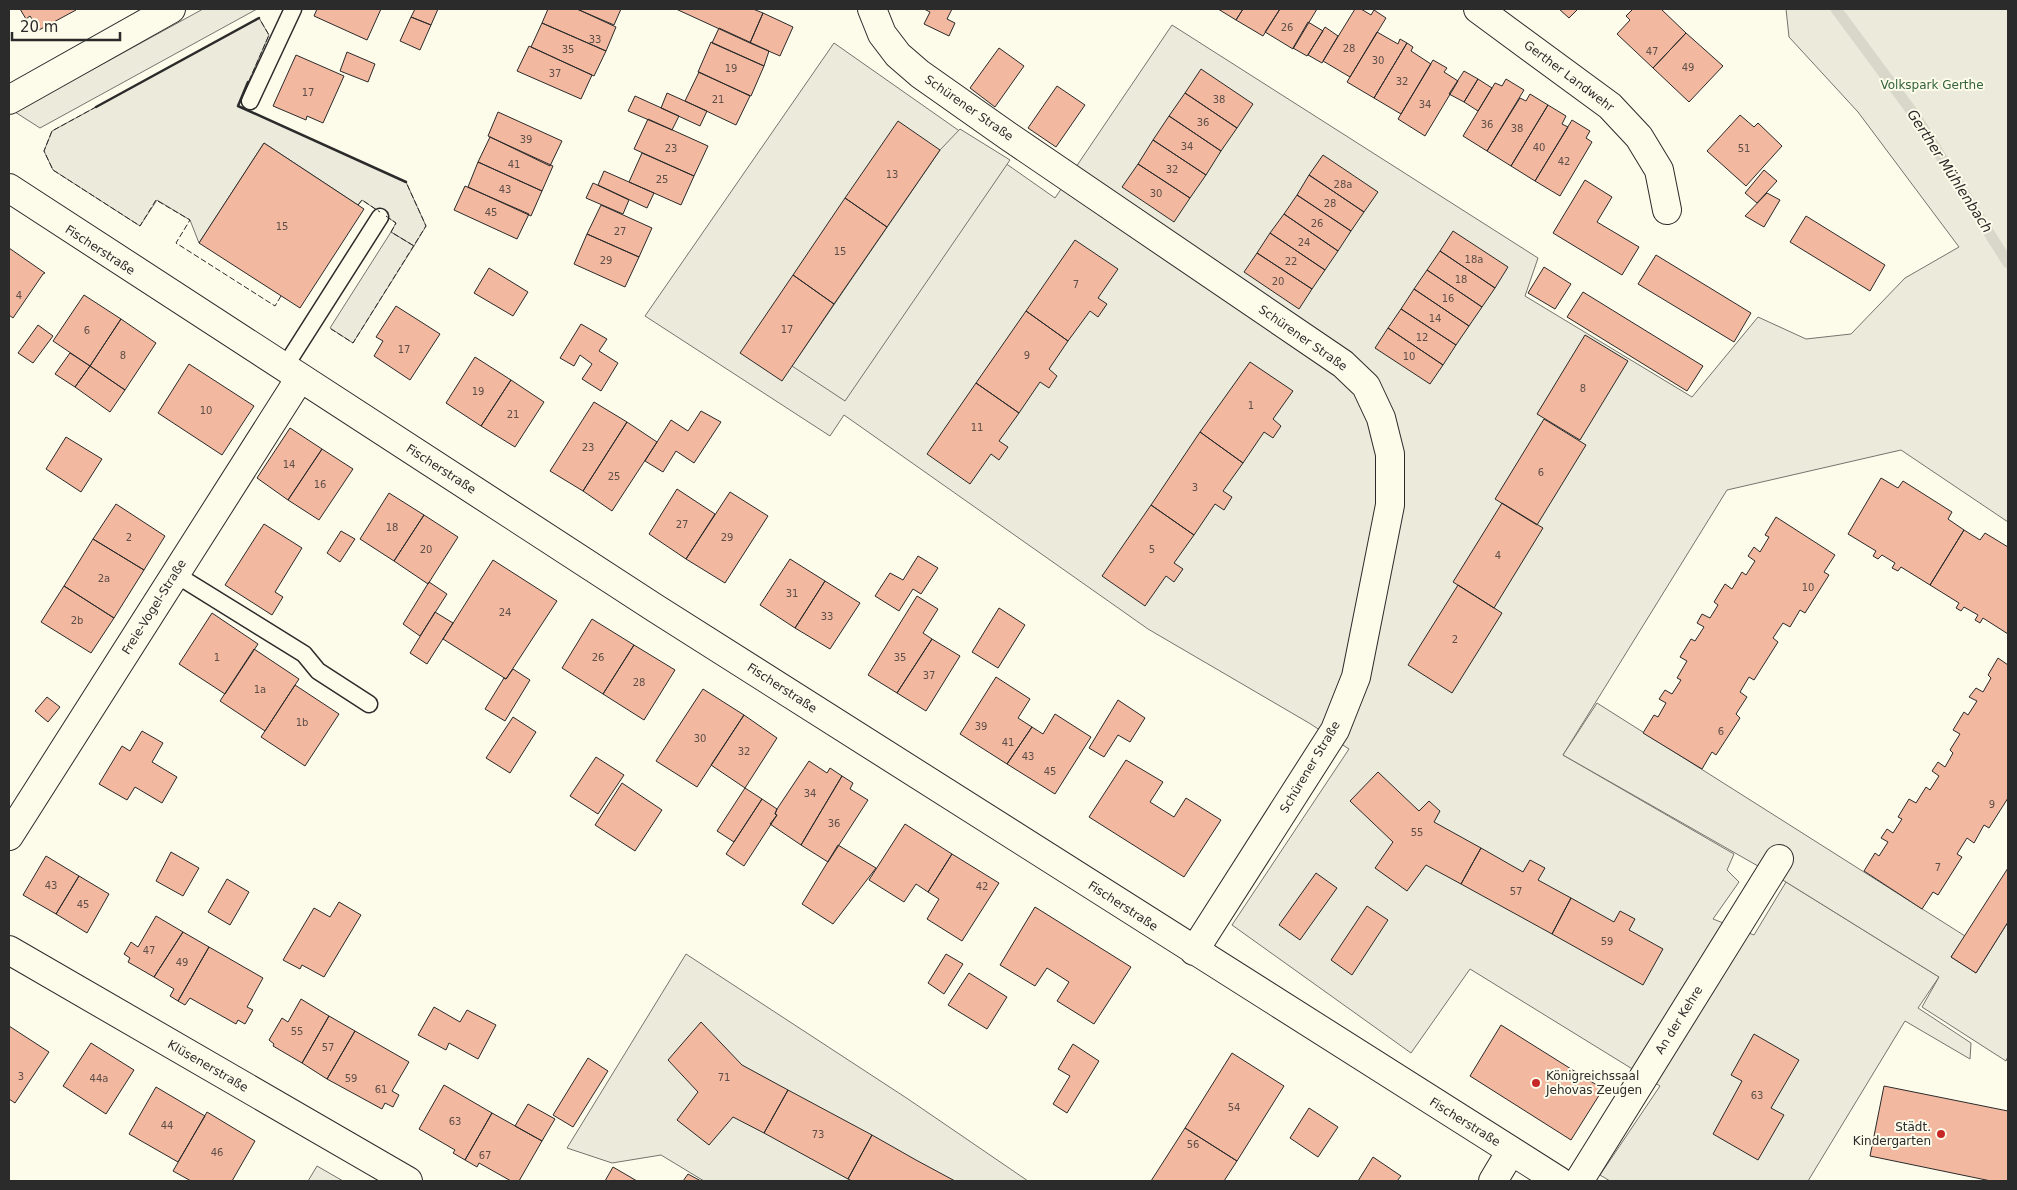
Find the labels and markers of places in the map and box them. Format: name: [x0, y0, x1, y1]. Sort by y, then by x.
place label: Königreichssaal Jehovas Zeugen: [1545, 1069, 1642, 1097]
marker: Königreichssaal Jehovas Zeugen: [1530, 1077, 1542, 1089]
place label: Städt. Kindergarten: [1853, 1120, 1931, 1148]
marker: Städt. Kindergarten: [1935, 1128, 1947, 1140]

